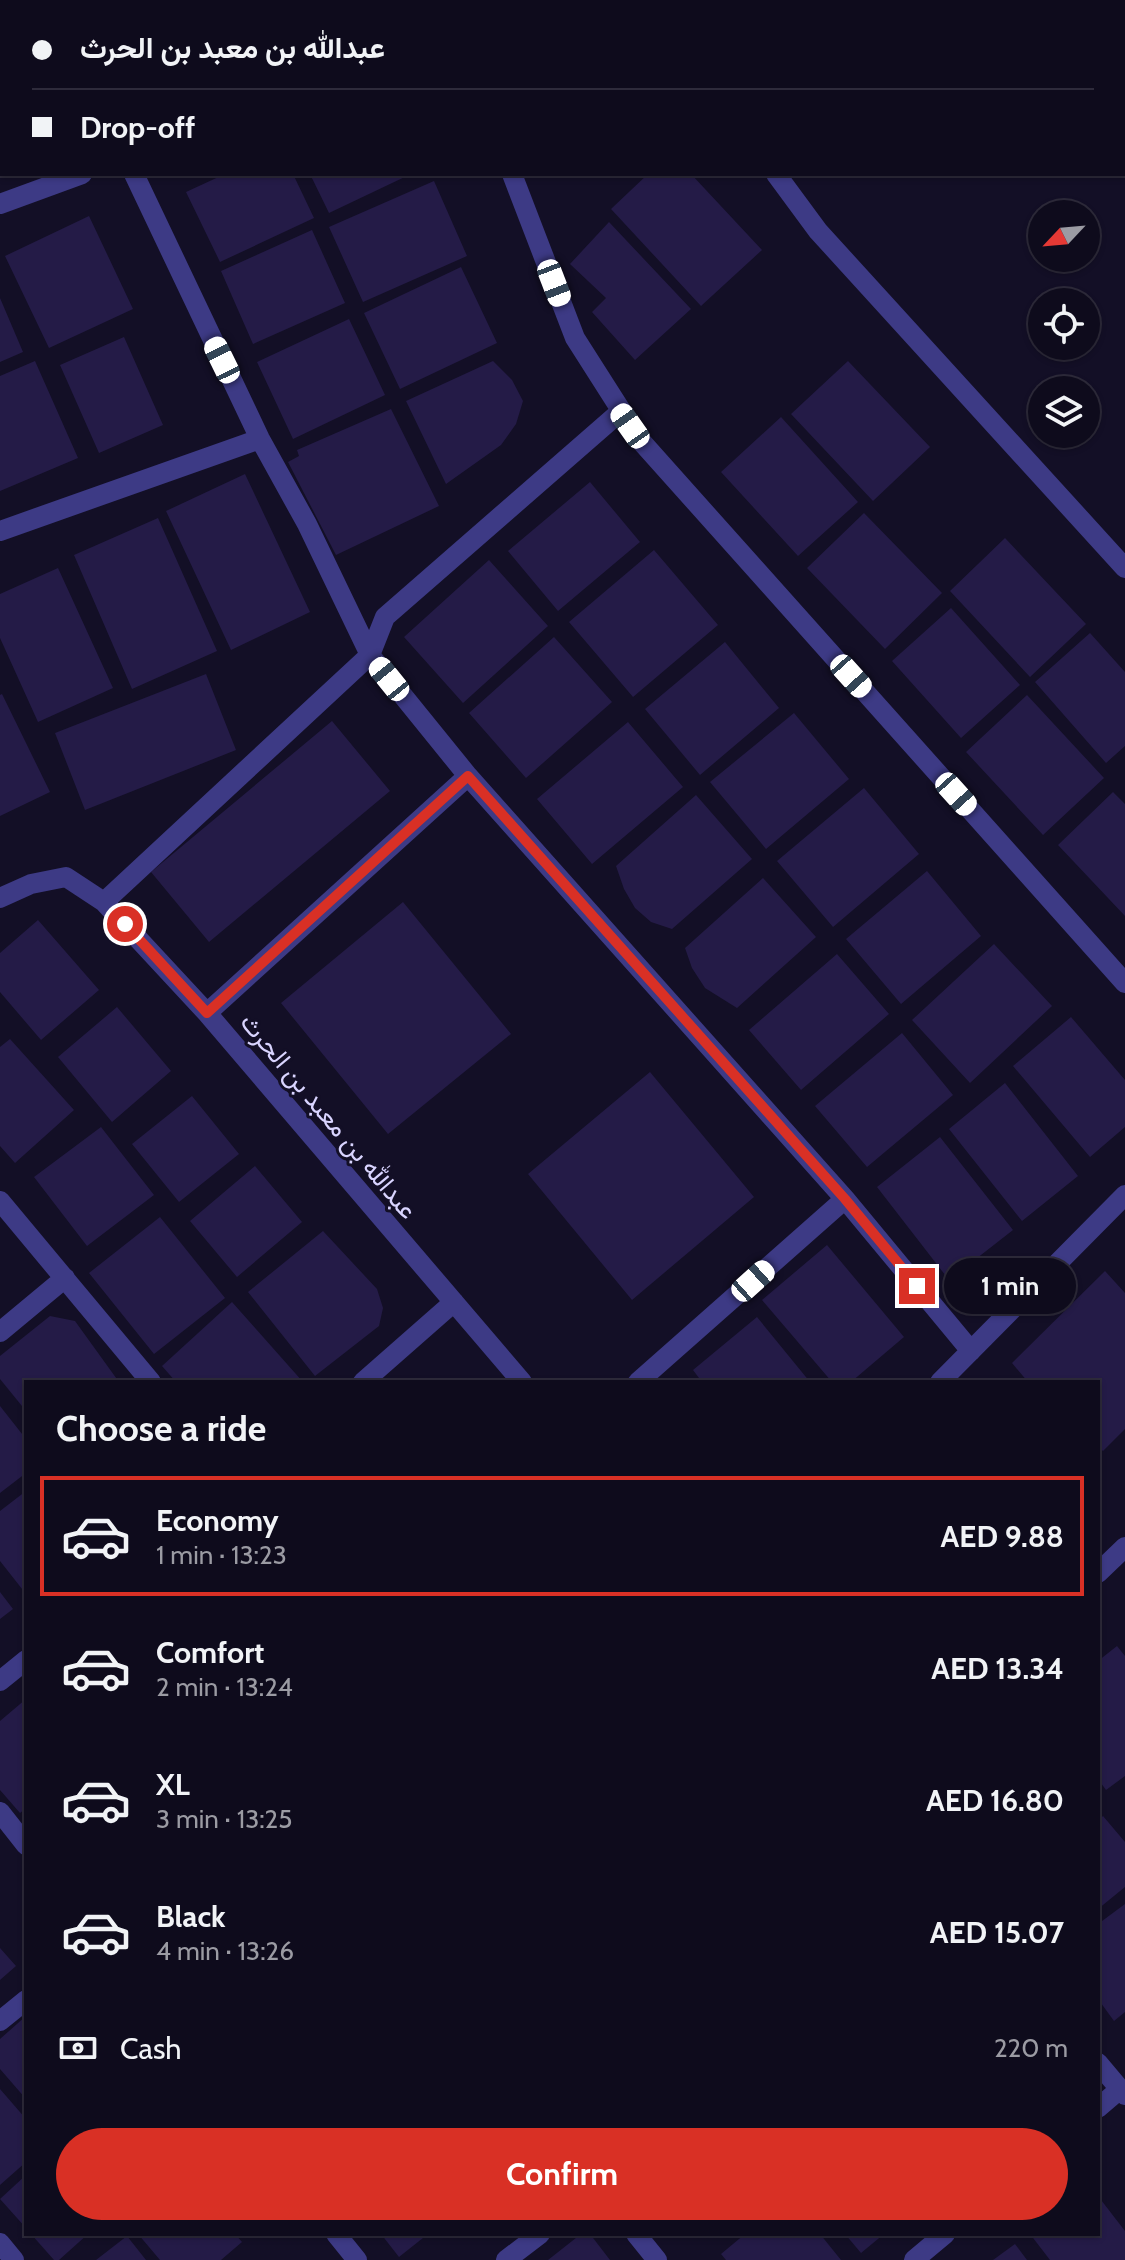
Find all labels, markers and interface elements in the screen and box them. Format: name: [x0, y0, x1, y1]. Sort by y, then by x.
text: عبدالله بن معبد بن الحرث: [80, 29, 385, 66]
text: Drop-off: [80, 109, 195, 146]
north arrow: [1028, 200, 1100, 272]
map controls: [1028, 200, 1100, 448]
car: [534, 256, 574, 310]
button: locate: [1028, 288, 1100, 360]
car: [201, 333, 243, 387]
button: layers: [1028, 376, 1100, 448]
car: [606, 399, 654, 453]
car: [826, 650, 876, 702]
car: [365, 653, 413, 705]
car: [931, 768, 981, 820]
route start: [107, 906, 143, 942]
street label: عبدالله بن معبد بن الحرث: [234, 1007, 424, 1225]
car: [727, 1256, 779, 1306]
callout: 1 min: [945, 1258, 1077, 1314]
route end: [899, 1268, 935, 1304]
text: 1 min: [981, 1270, 1039, 1302]
text: Choose a ride: [56, 1406, 266, 1450]
icon: car: [60, 1500, 132, 1572]
text: Economy: [156, 1502, 279, 1539]
text: AED 9.88: [941, 1518, 1064, 1555]
text: 1 min · 13:23: [156, 1539, 287, 1571]
icon: car: [60, 1632, 132, 1704]
text: Comfort: [156, 1634, 264, 1671]
text: AED 13.34: [931, 1650, 1064, 1687]
text: 2 min · 13:24: [156, 1671, 293, 1703]
icon: car: [60, 1764, 132, 1836]
text: XL: [156, 1766, 190, 1803]
text: AED 16.80: [926, 1782, 1064, 1819]
text: 3 min · 13:25: [156, 1803, 292, 1835]
icon: car: [60, 1896, 132, 1968]
text: Black: [156, 1898, 226, 1935]
text: AED 15.07: [930, 1914, 1064, 1951]
text: 4 min · 13:26: [156, 1935, 294, 1967]
icon: cash: [56, 2026, 100, 2070]
text: Cash: [120, 2030, 182, 2067]
text: 220 m: [994, 2032, 1068, 2064]
button: Confirm: [56, 2128, 1068, 2220]

